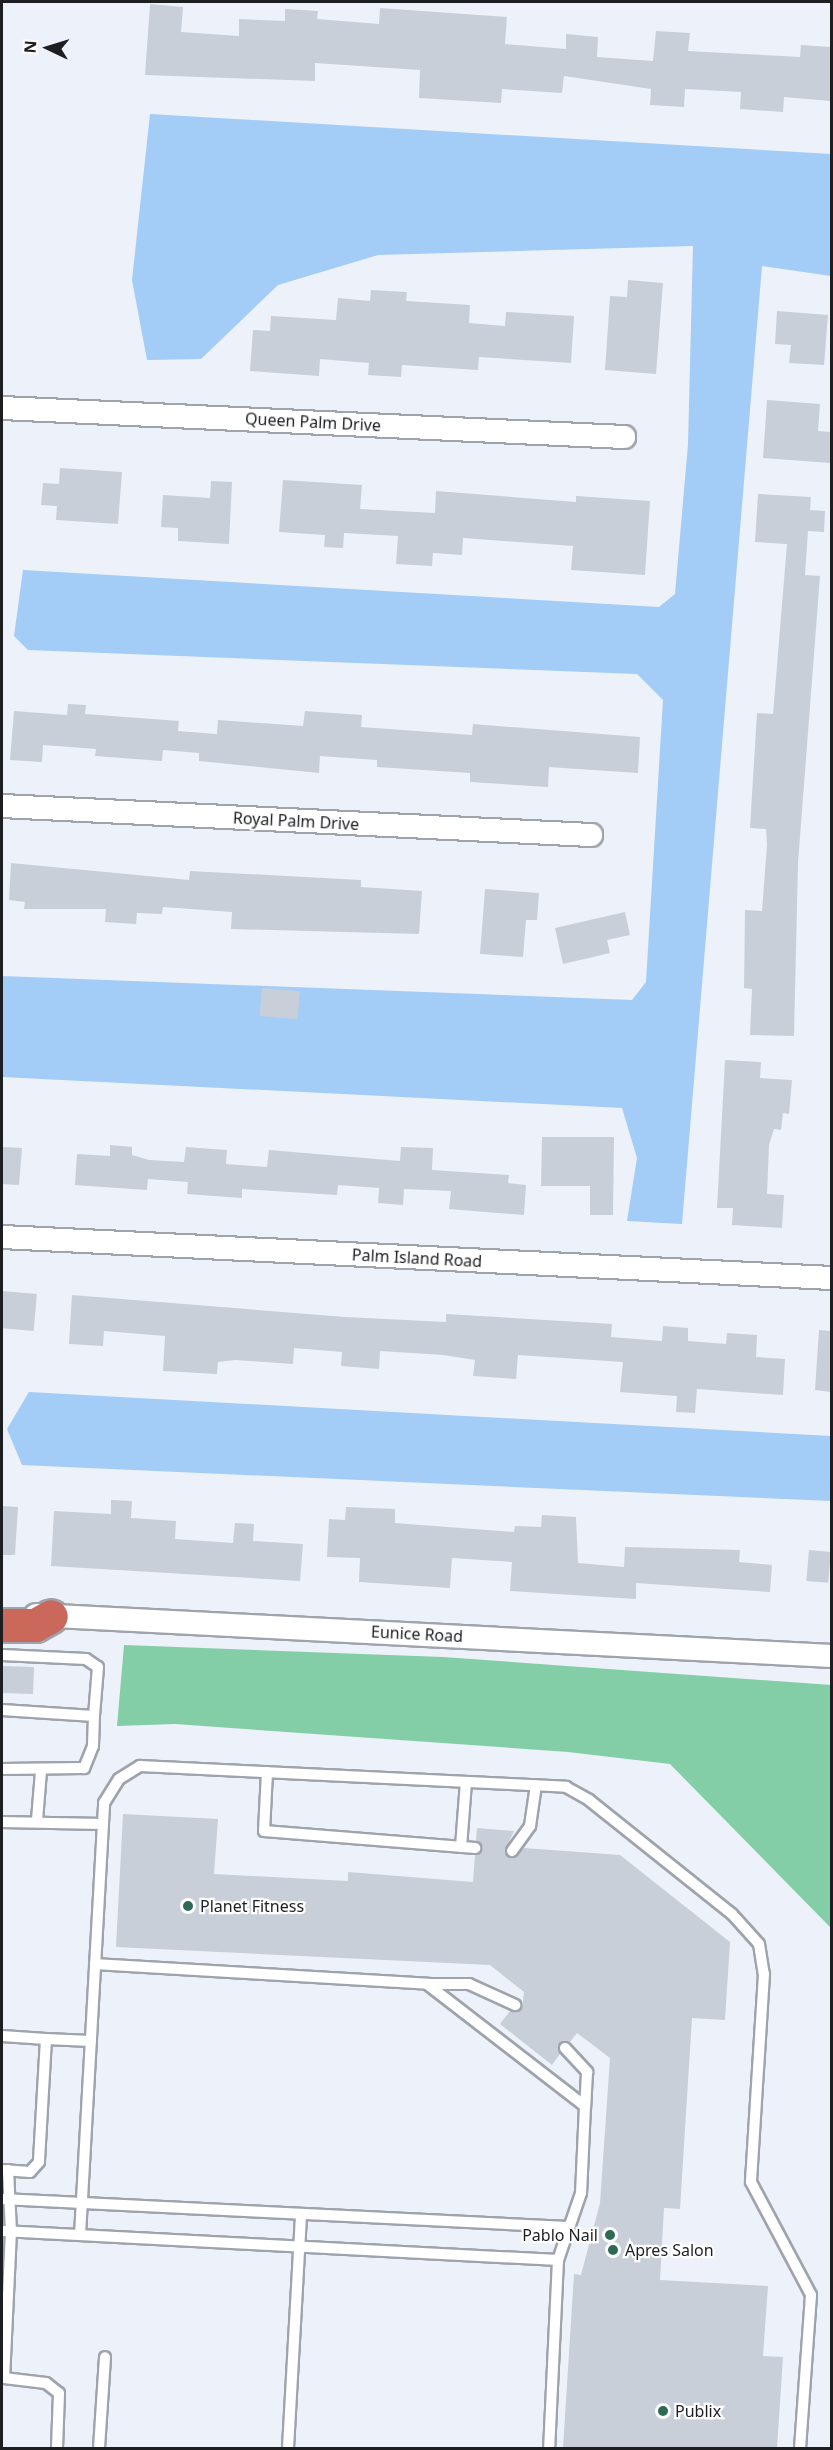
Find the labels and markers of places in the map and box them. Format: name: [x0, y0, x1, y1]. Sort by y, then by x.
place label: Planet Fitness: [200, 1896, 304, 1916]
marker: Planet Fitness: [181, 1899, 195, 1913]
place label: Pablo Nail: [522, 2225, 598, 2245]
marker: Pablo Nail: [603, 2228, 617, 2242]
place label: Apres Salon: [625, 2240, 714, 2260]
marker: Apres Salon: [606, 2243, 620, 2257]
place label: Publix: [675, 2401, 721, 2421]
marker: Publix: [656, 2404, 670, 2418]

